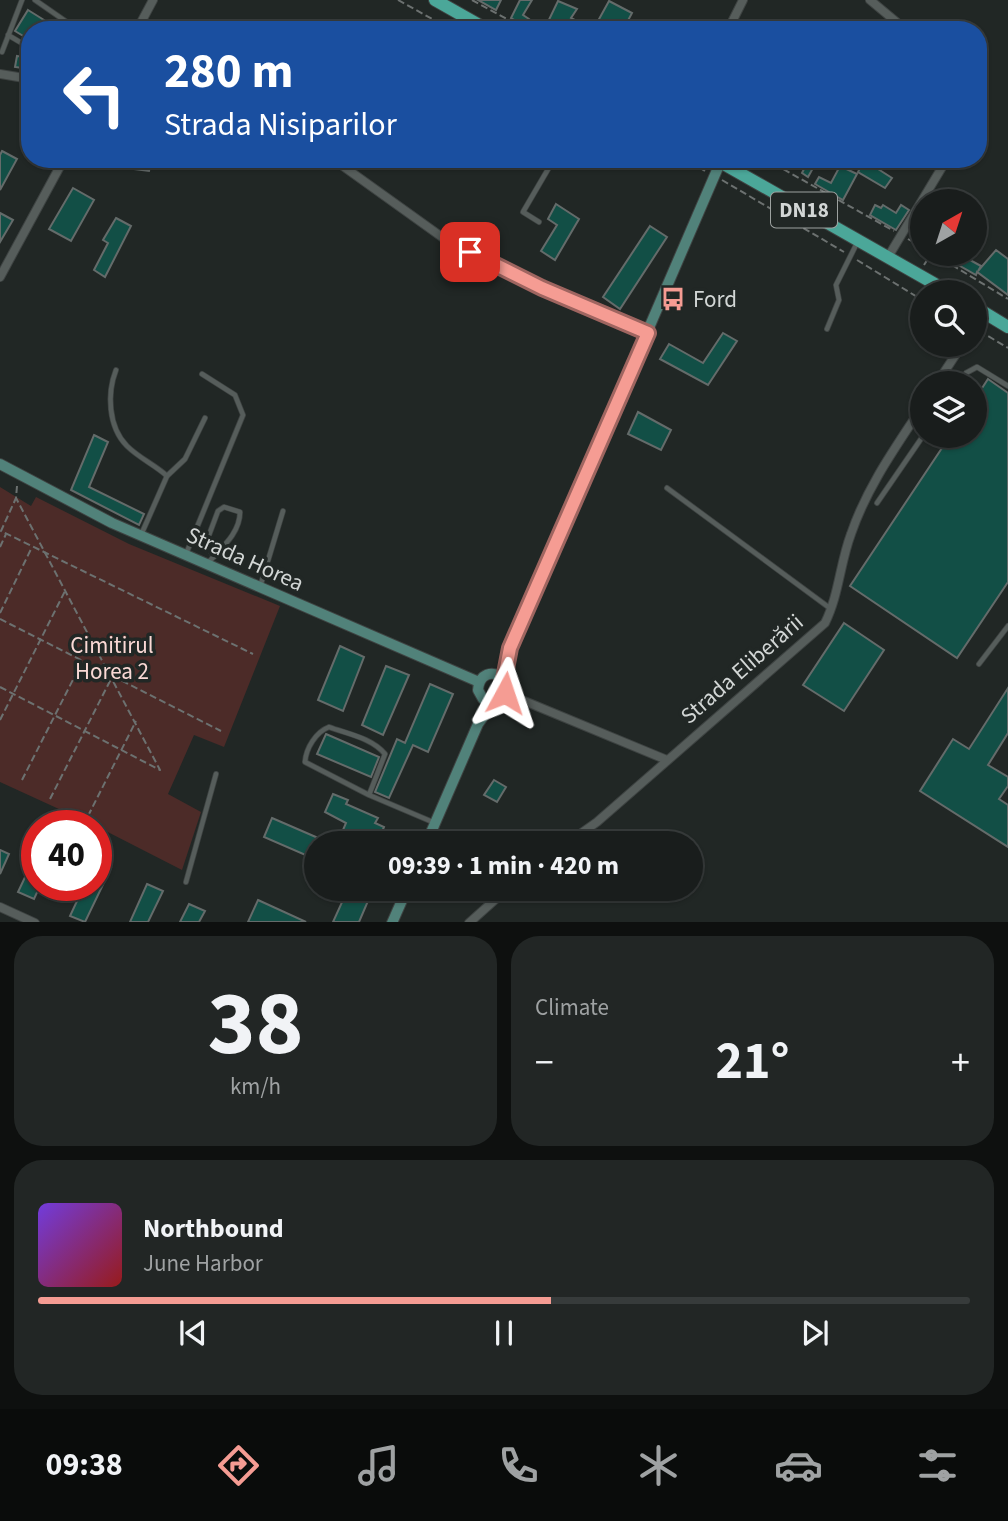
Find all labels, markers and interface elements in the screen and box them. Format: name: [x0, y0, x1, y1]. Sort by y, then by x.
text: 280 m: [164, 37, 293, 107]
icon: left: [49, 49, 140, 140]
text: Strada Nisiparilor: [164, 102, 397, 148]
north arrow: [910, 189, 987, 266]
map controls: [910, 189, 987, 448]
road number: DN18: [771, 192, 837, 228]
pin: [440, 222, 500, 282]
icon: arrive: [451, 233, 489, 271]
button: search: [910, 280, 987, 357]
place label: Ford: [693, 283, 737, 316]
bus stop icon: Ford: [659, 285, 687, 313]
button: layers: [910, 371, 987, 448]
street label: Strada Horea: [181, 518, 309, 600]
street label: Strada Eliberării: [673, 606, 811, 732]
park label: Cimitirul Horea 2: [70, 629, 154, 688]
position arrow: [468, 656, 542, 730]
speed limit sign: 40: [21, 810, 112, 901]
text: 09:39 · 1 min · 420 m: [388, 847, 619, 884]
text: 38: [207, 960, 304, 1089]
text: Climate: [535, 991, 609, 1024]
text: 21°: [716, 1025, 789, 1099]
text: −: [535, 1036, 554, 1090]
text: +: [951, 1036, 970, 1090]
text: km/h: [230, 1070, 281, 1103]
text: Northbound: [143, 1210, 284, 1247]
text: June Harbor: [143, 1247, 263, 1280]
icon: previous: [174, 1314, 212, 1352]
icon: pause: [485, 1314, 523, 1352]
icon: next: [796, 1314, 834, 1352]
icon: directions: [214, 1441, 263, 1490]
icon: music: [354, 1441, 403, 1490]
icon: phone: [494, 1441, 543, 1490]
icon: climate: [634, 1441, 683, 1490]
icon: car: [774, 1441, 823, 1490]
icon: filters: [913, 1441, 962, 1490]
text: 09:38: [45, 1442, 123, 1488]

